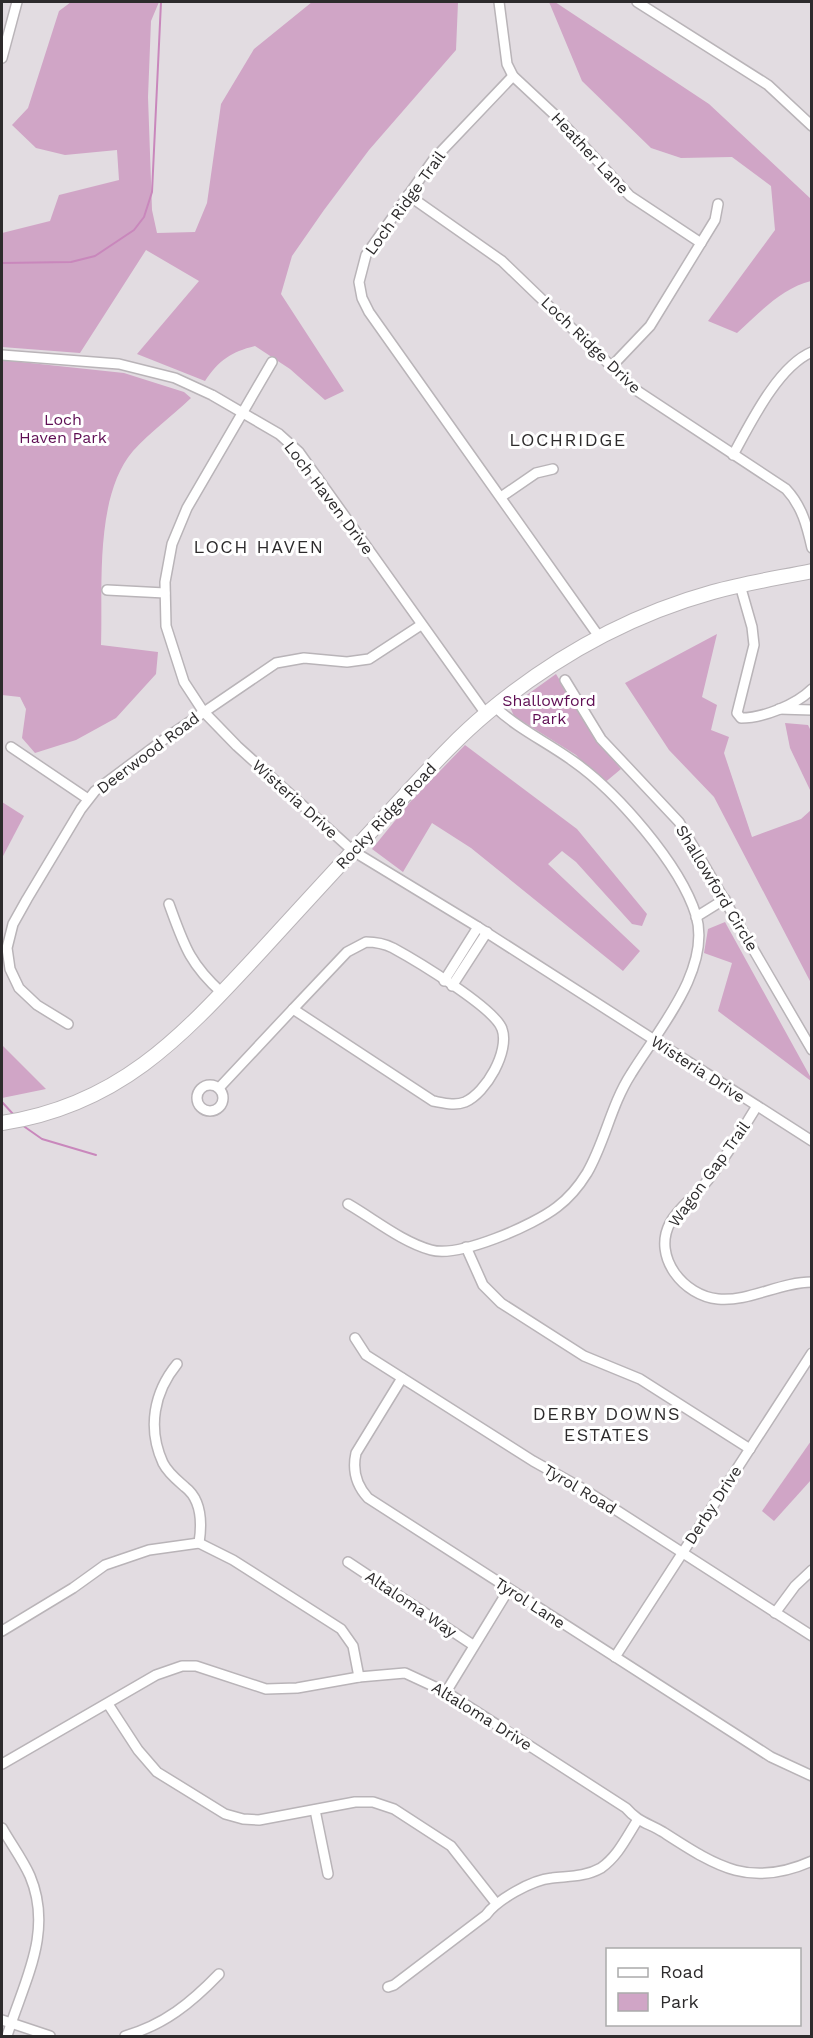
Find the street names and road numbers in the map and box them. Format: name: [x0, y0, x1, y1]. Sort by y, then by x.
street label: Heather Lane: [547, 108, 633, 198]
street label: Loch Ridge Trail: [361, 147, 449, 259]
street label: Loch Ridge Drive: [537, 293, 645, 397]
street label: Loch Haven Drive: [280, 438, 378, 558]
street label: Deerwood Road: [93, 708, 203, 798]
street label: Wisteria Drive: [248, 756, 342, 842]
street label: Rocky Ridge Road: [332, 759, 440, 873]
street label: Shallowford Circle: [672, 821, 762, 955]
street label: Wisteria Drive: [647, 1031, 749, 1107]
street label: Wagon Gap Trail: [664, 1117, 754, 1231]
street label: Tyrol Road: [540, 1460, 620, 1518]
street label: Derby Drive: [680, 1462, 746, 1548]
street label: Altaloma Way: [362, 1566, 461, 1642]
street label: Tyrol Lane: [491, 1573, 569, 1633]
street label: Altaloma Drive: [428, 1678, 536, 1754]

